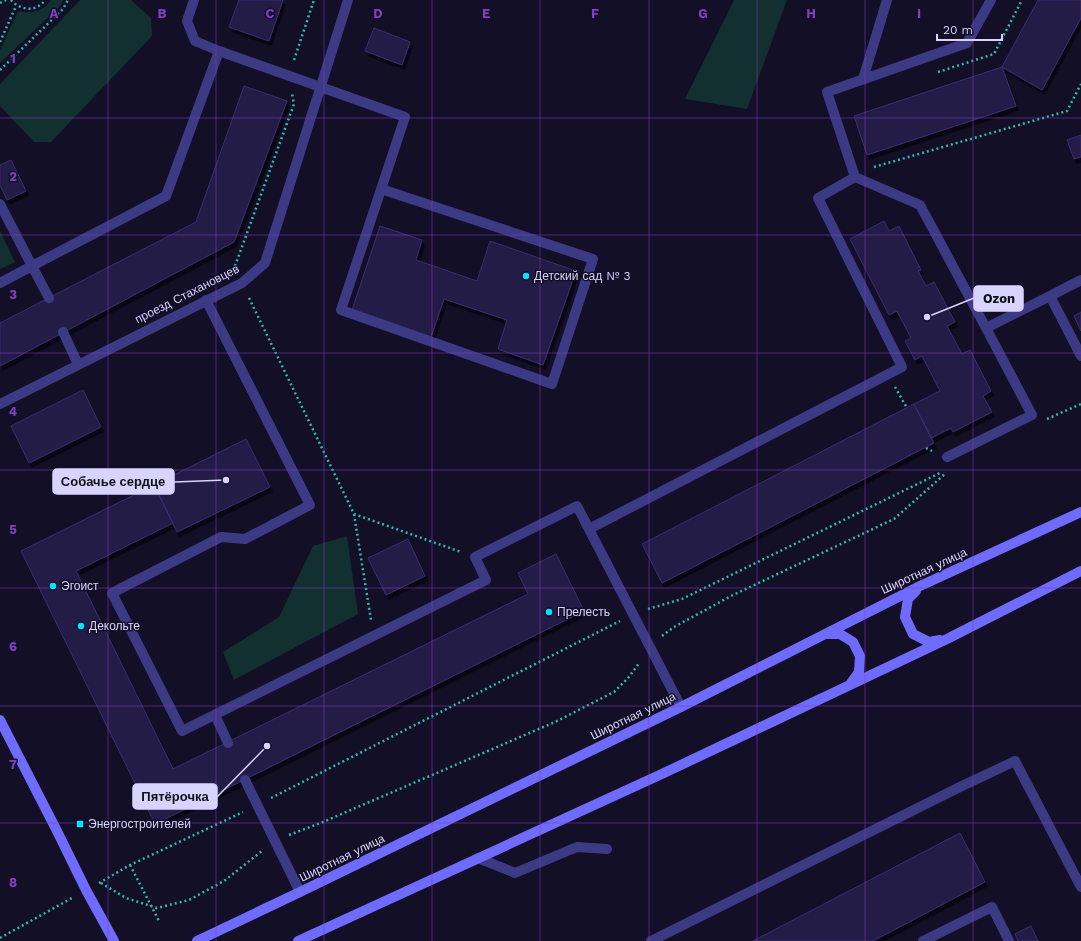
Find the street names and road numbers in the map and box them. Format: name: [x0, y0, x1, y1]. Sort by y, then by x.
street label: проезд Стахановцев: [132, 262, 242, 326]
street label: Широтная улица: [879, 545, 969, 597]
street label: Широтная улица: [588, 689, 678, 743]
street label: Широтная улица: [297, 831, 387, 885]

